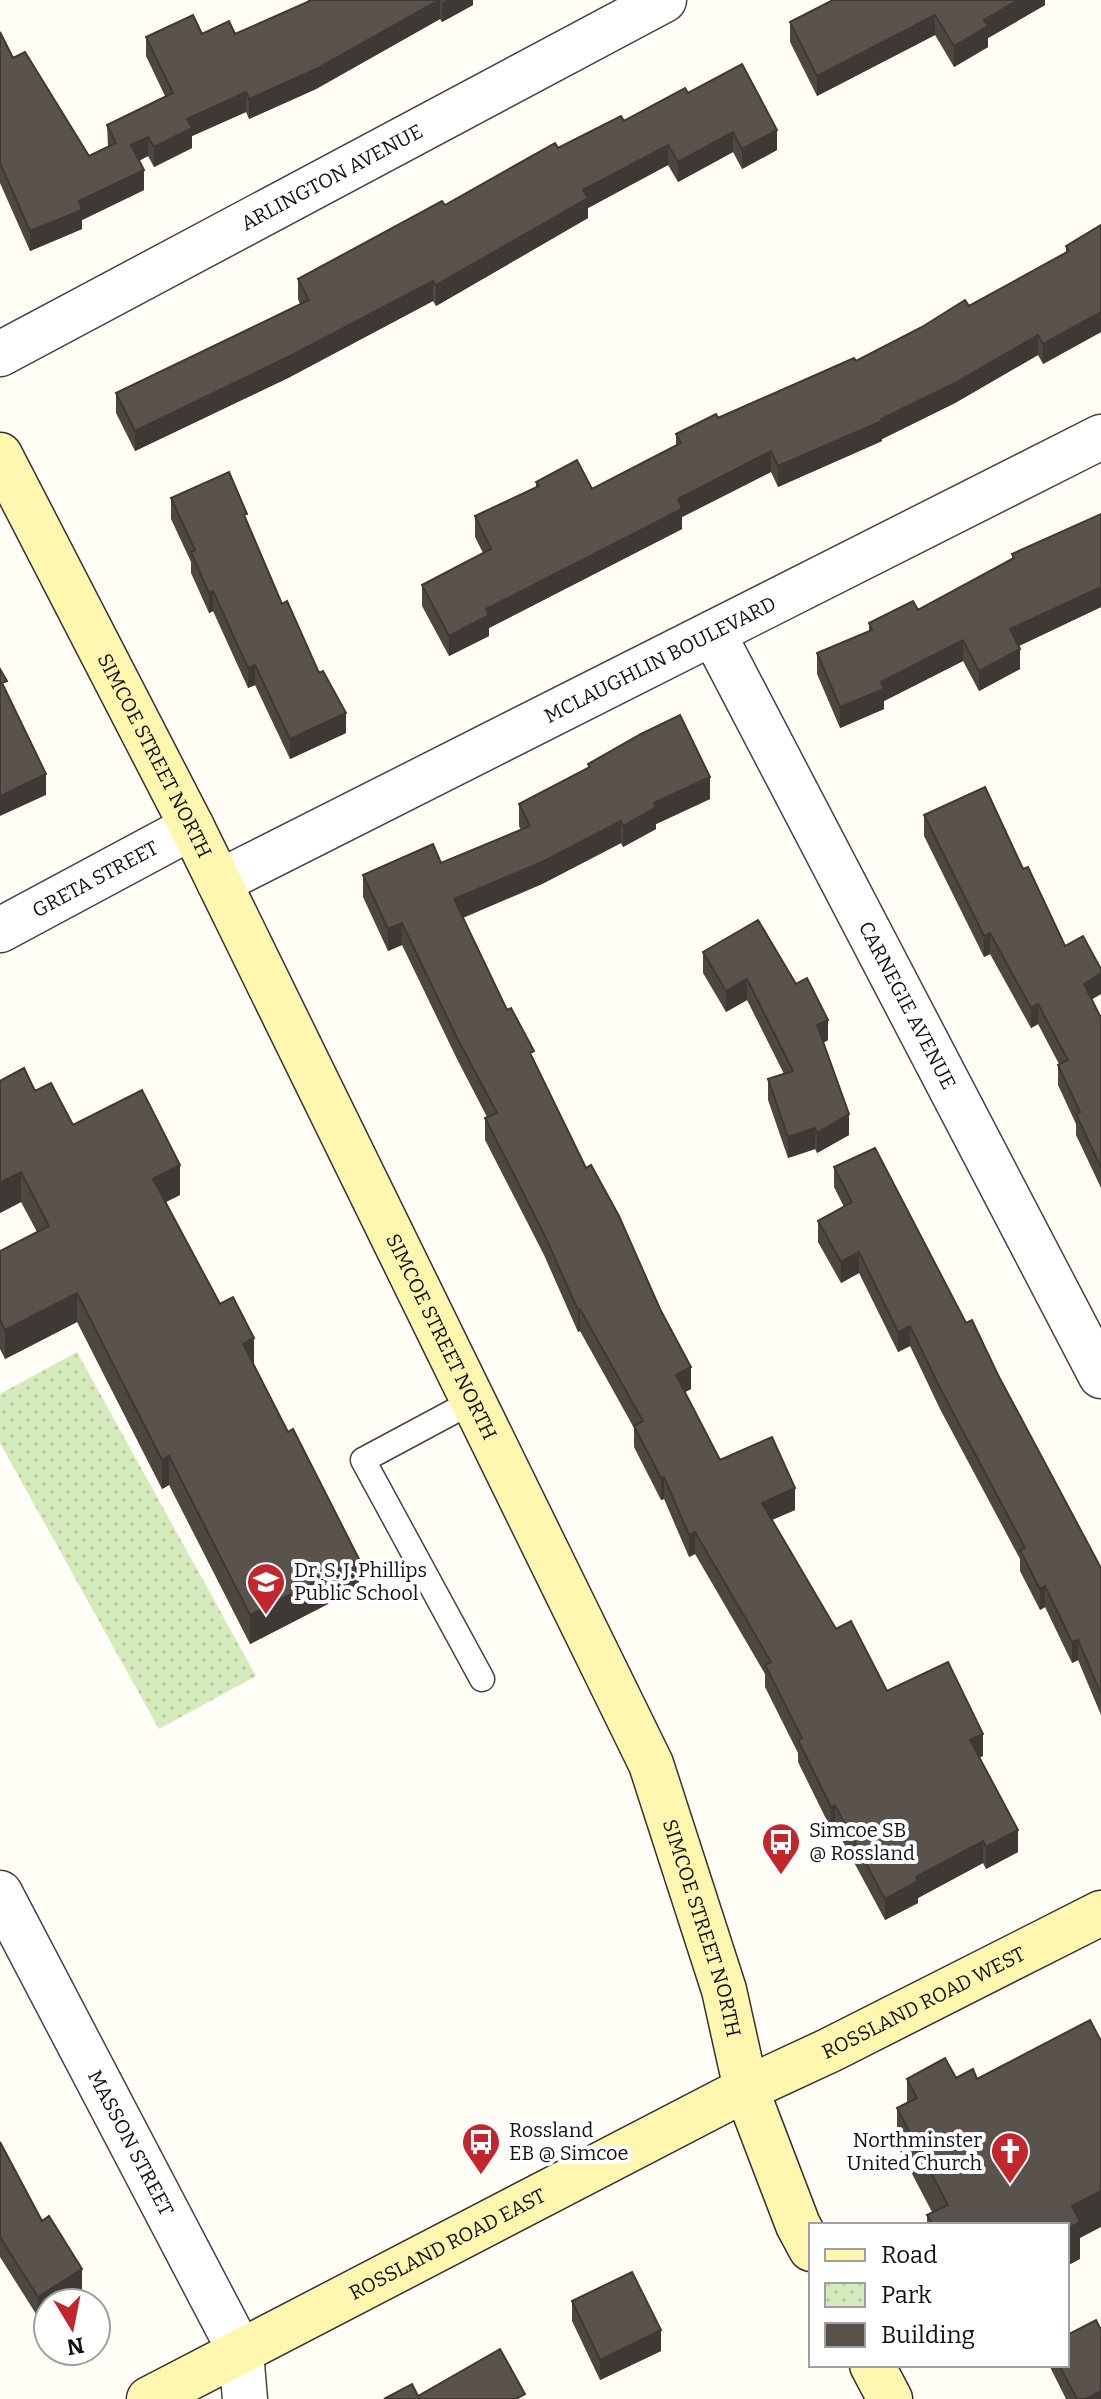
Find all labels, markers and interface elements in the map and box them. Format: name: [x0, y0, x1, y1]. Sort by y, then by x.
street label: ARLINGTON AVENUE: [237, 119, 427, 235]
street label: MCLAUGHLIN BOULEVARD: [540, 591, 780, 728]
street label: SIMCOE STREET NORTH: [92, 649, 217, 862]
street label: GRETA STREET: [28, 835, 162, 922]
street label: CARNEGIE AVENUE: [854, 917, 961, 1093]
street label: SIMCOE STREET NORTH: [381, 1230, 502, 1443]
place label: Dr. S. J. Phillips Public School: [294, 1558, 427, 1605]
school or university icon: Dr. S. J. Phillips Public School: [245, 1561, 287, 1616]
street label: SIMCOE STREET NORTH: [658, 1816, 746, 2039]
place label: Simcoe SB @ Rossland: [809, 1818, 915, 1865]
bus stop icon: Simcoe SB @ Rossland: [760, 1821, 802, 1876]
street label: ROSSLAND ROAD WEST: [818, 1941, 1029, 2064]
street label: MASSON STREET: [83, 2066, 179, 2220]
place label: Rossland EB @ Simcoe: [509, 2118, 629, 2165]
bus stop icon: Rossland EB @ Simcoe: [460, 2121, 502, 2176]
place label: Northminster United Church: [847, 2128, 983, 2175]
church icon: Northminster United Church: [989, 2130, 1031, 2185]
street label: ROSSLAND ROAD EAST: [345, 2183, 550, 2305]
legend: [809, 2223, 1069, 2367]
text: Road: [881, 2241, 937, 2269]
text: Park: [881, 2281, 932, 2309]
north arrow: [32, 2287, 112, 2367]
text: Building: [881, 2321, 975, 2349]
text: N: [65, 2331, 86, 2361]

